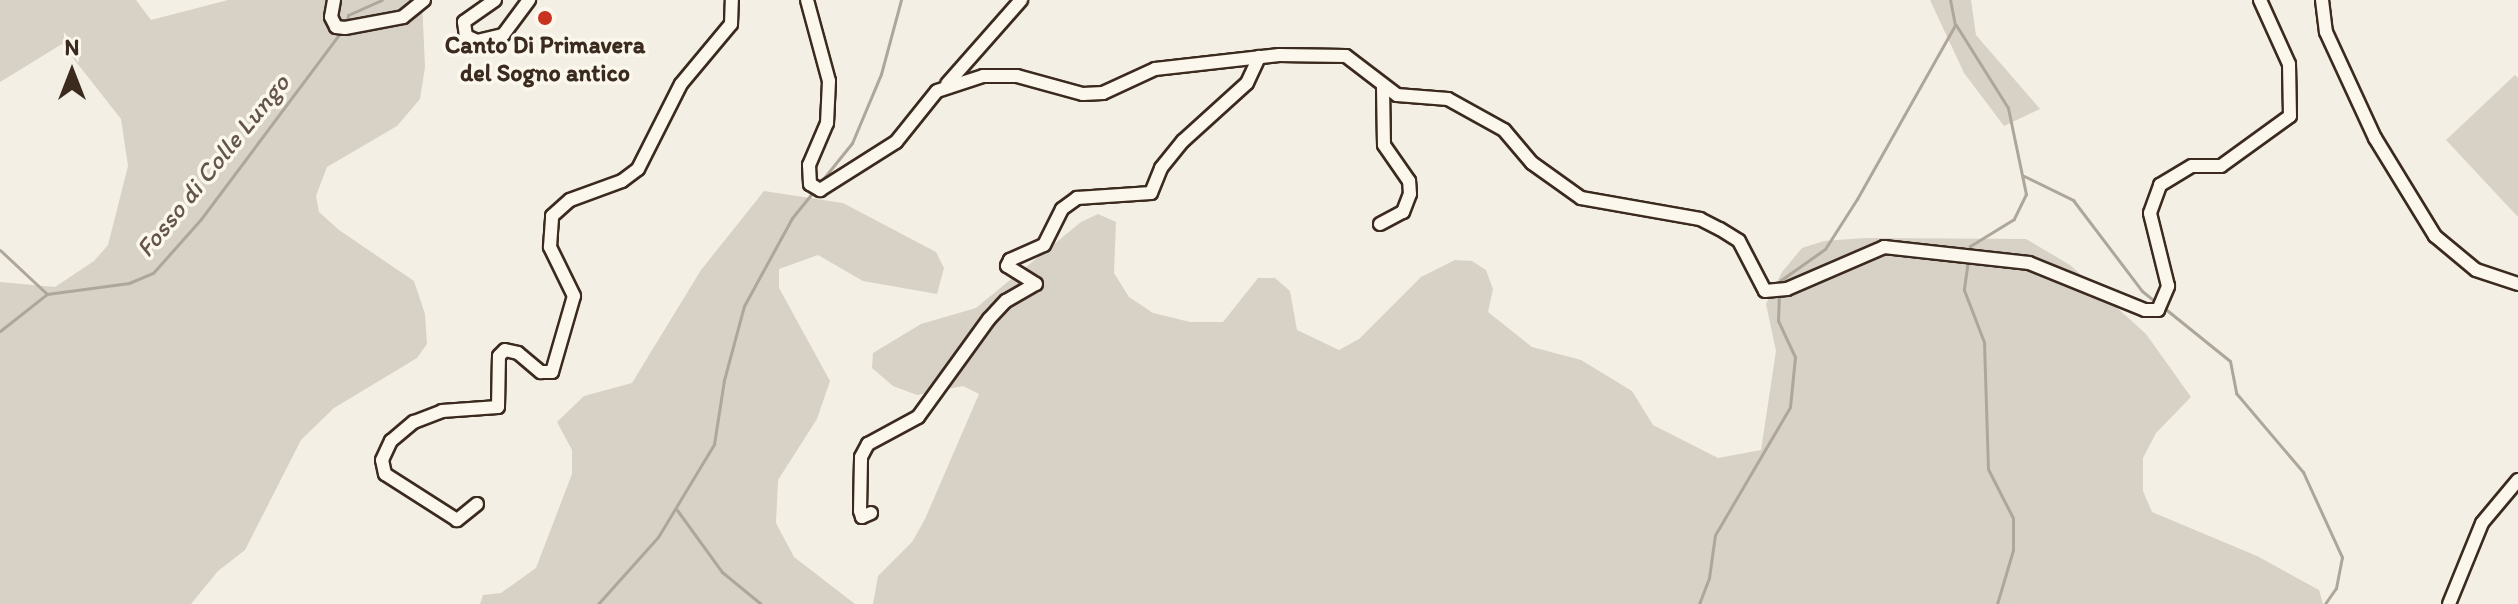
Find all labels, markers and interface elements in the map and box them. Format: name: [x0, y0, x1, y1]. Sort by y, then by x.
marker: Canto Di Primavera del Sogno antico: [536, 9, 554, 27]
place label: Canto Di Primavera del Sogno antico: [445, 31, 645, 87]
north arrow: [32, 32, 112, 112]
text: N: [65, 34, 79, 61]
water label: Fosso di Colle Lungo: [130, 68, 296, 264]

